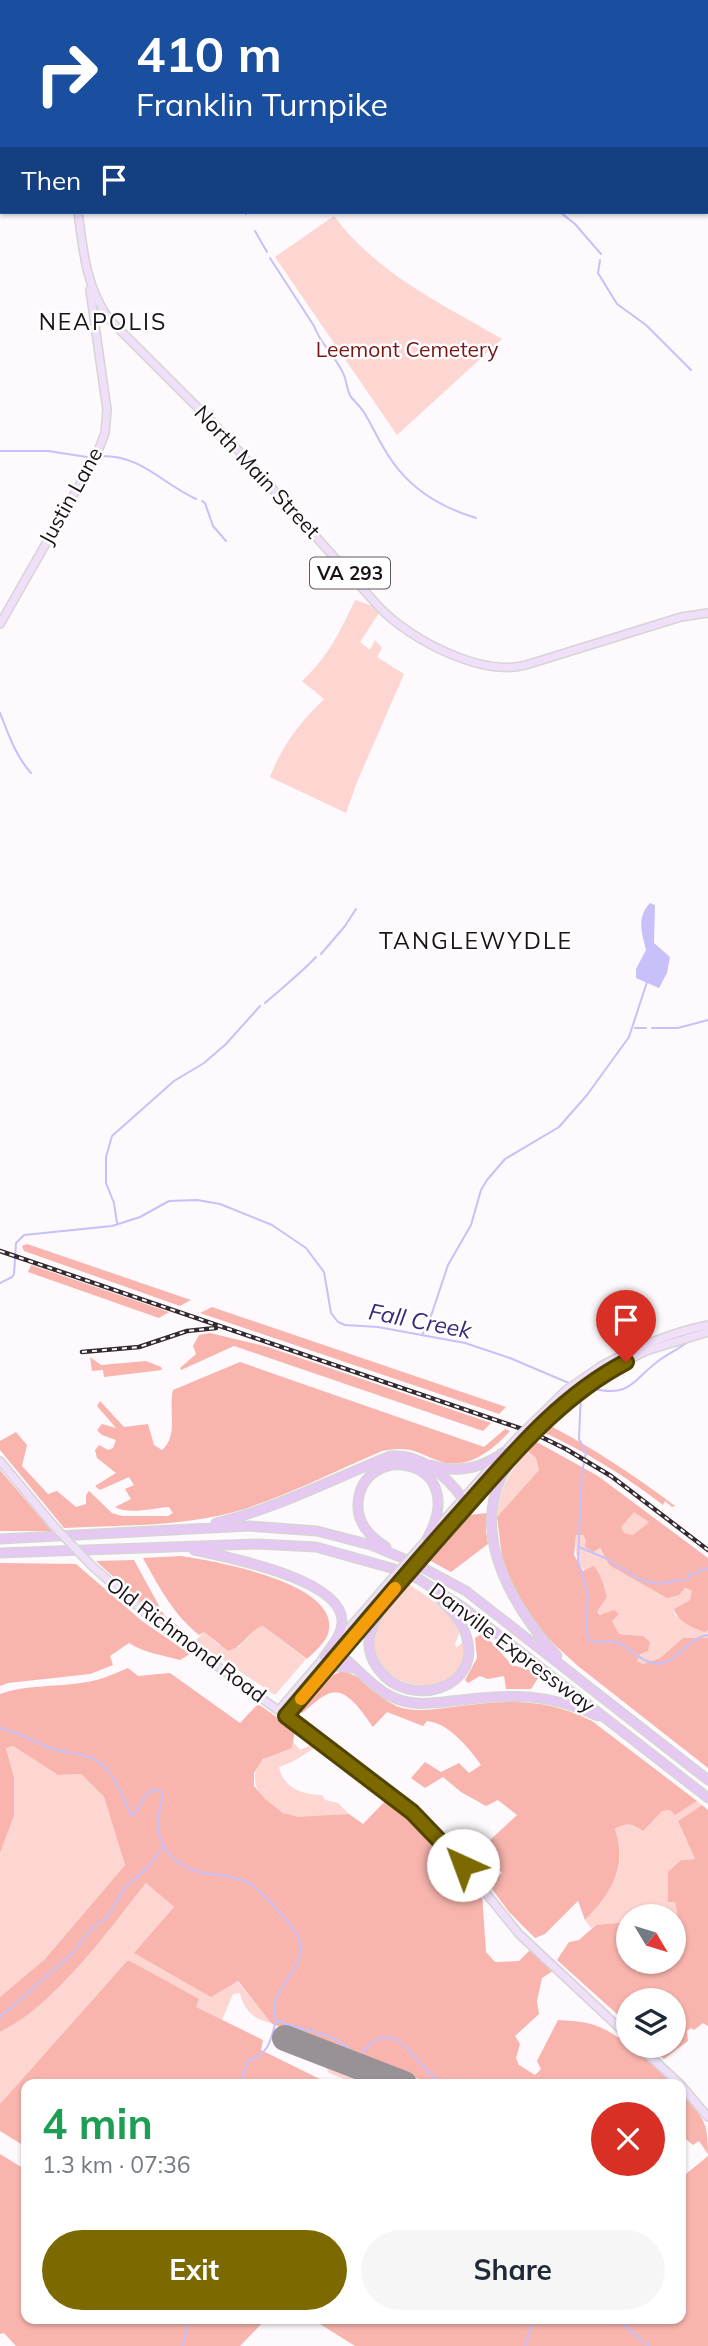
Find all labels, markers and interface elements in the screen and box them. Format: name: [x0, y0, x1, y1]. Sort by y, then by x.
text: 410 m: [136, 23, 282, 84]
icon: right: [21, 28, 112, 119]
text: Franklin Turnpike: [136, 84, 388, 124]
icon: arrive: [95, 161, 133, 199]
text: Then: [21, 164, 81, 197]
district label: NEAPOLIS: [39, 307, 167, 336]
park label: Leemont Cemetery: [316, 336, 498, 362]
street label: North Main Street: [189, 399, 326, 543]
street label: Justin Lane: [33, 442, 107, 549]
road number: VA 293: [310, 558, 390, 588]
district label: TANGLEWYDLE: [379, 926, 573, 955]
pin: [596, 1290, 656, 1362]
water label: Fall Creek: [366, 1296, 475, 1345]
icon: arrive: [607, 1301, 645, 1339]
street label: Old Richmond Road: [101, 1570, 272, 1708]
street label: Danville Expressway: [425, 1576, 601, 1718]
position arrow: [426, 1828, 500, 1902]
north arrow: [616, 1904, 686, 1974]
map controls: [616, 1904, 686, 2058]
button: layers: [616, 1988, 686, 2058]
text: 4 min: [42, 2097, 153, 2150]
button: close: [591, 2102, 665, 2176]
text: 1.3 km · 07:36: [42, 2150, 191, 2179]
button: Exit: [42, 2230, 347, 2310]
button: Share: [361, 2230, 665, 2310]

